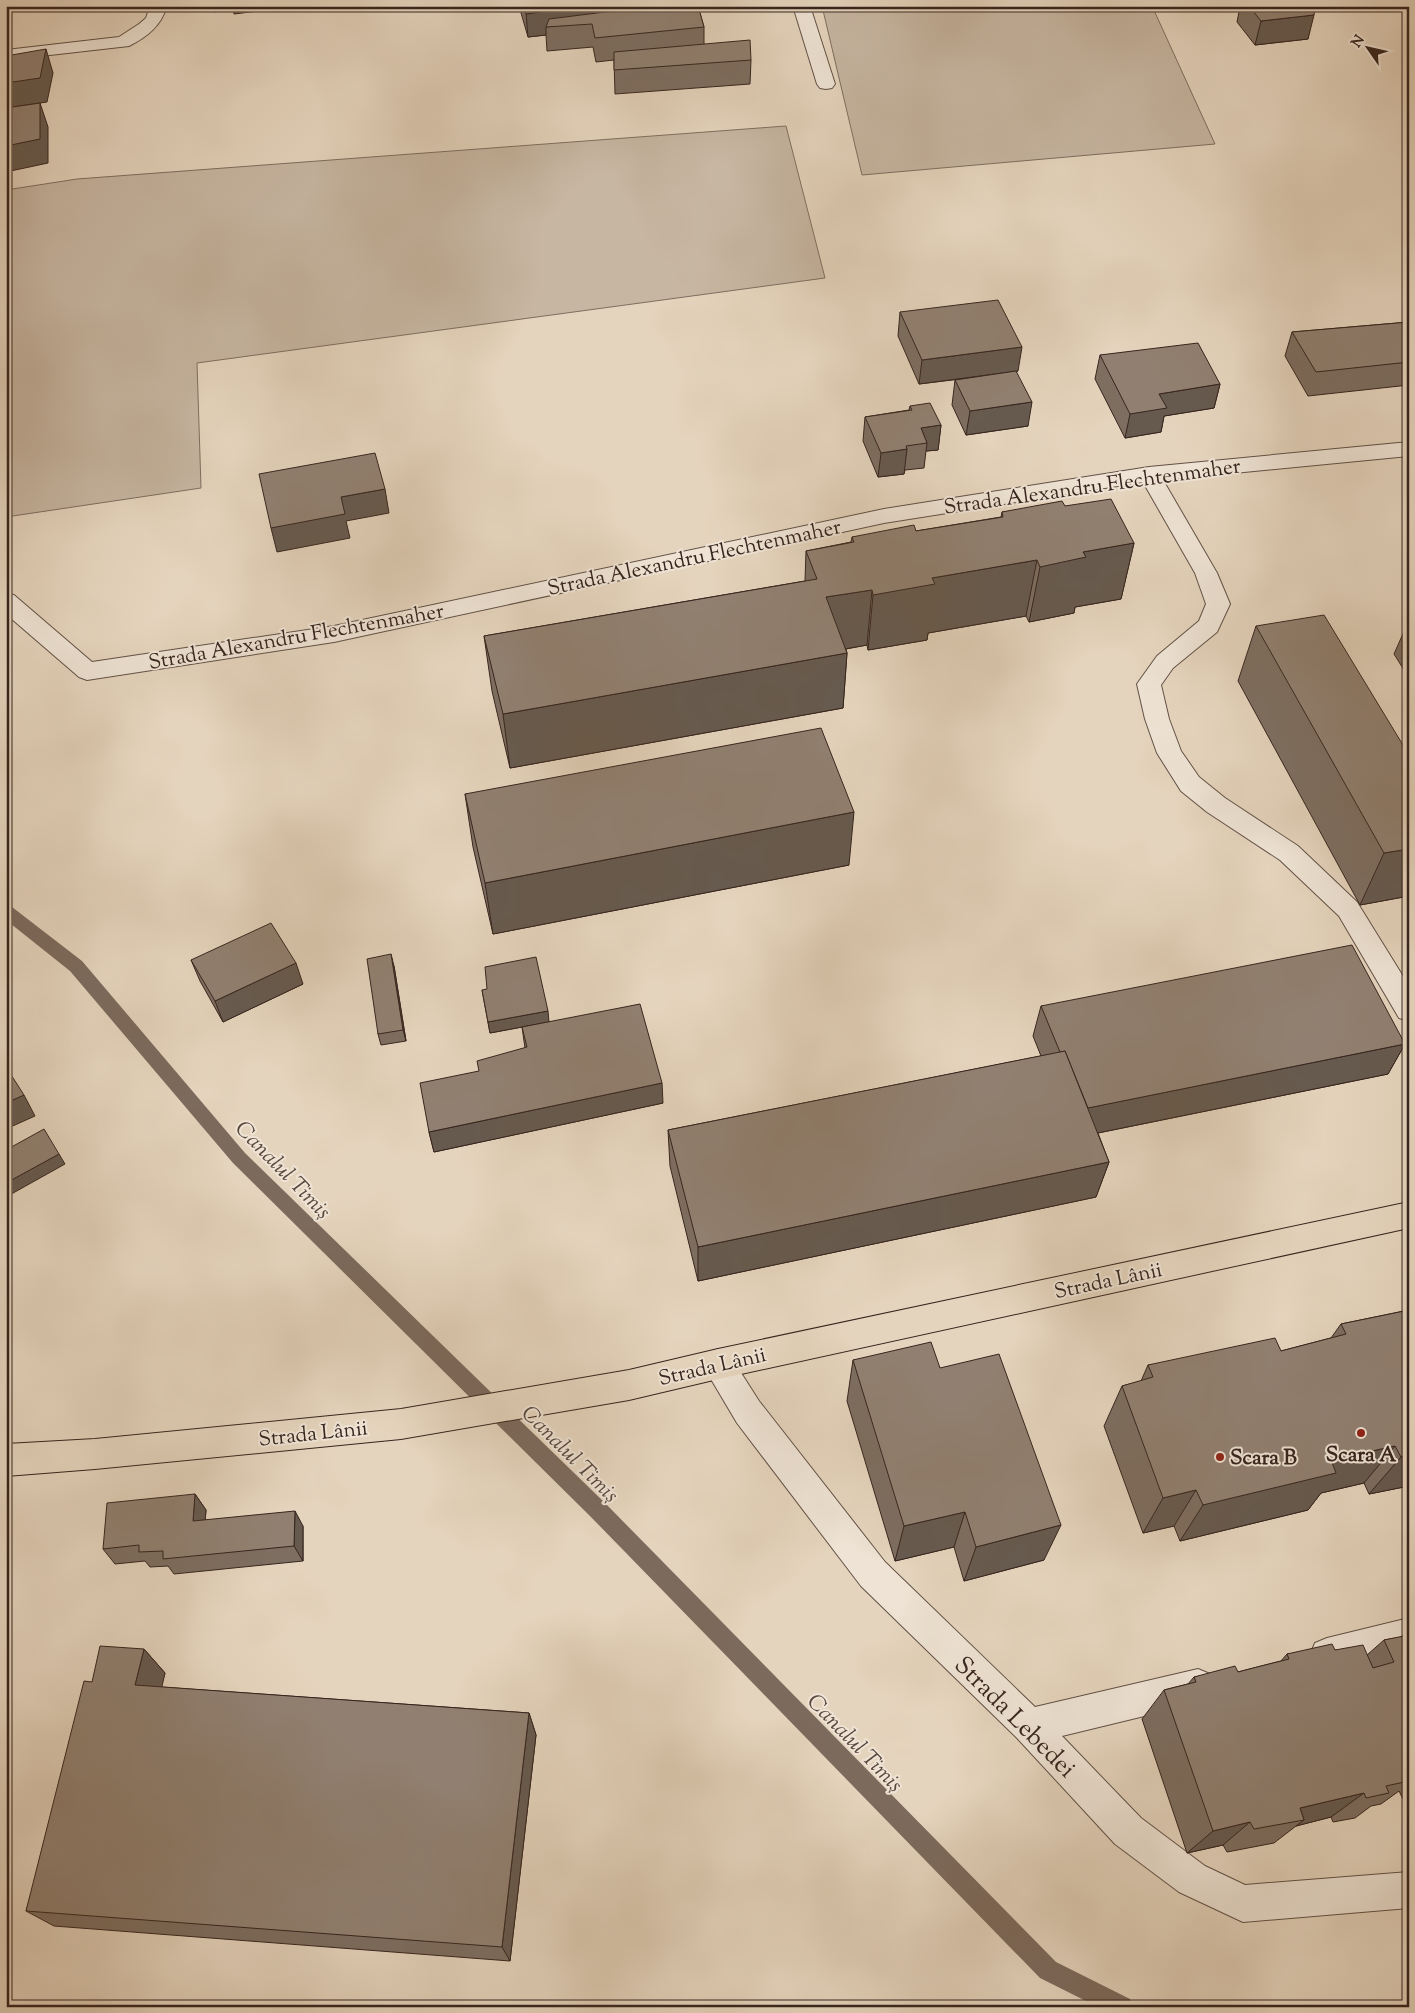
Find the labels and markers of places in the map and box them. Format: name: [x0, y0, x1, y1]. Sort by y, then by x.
marker: Scara A: [1355, 1427, 1367, 1439]
place label: Scara A: [1326, 1441, 1397, 1471]
place label: Scara B: [1230, 1444, 1297, 1474]
marker: Scara B: [1214, 1451, 1226, 1463]

